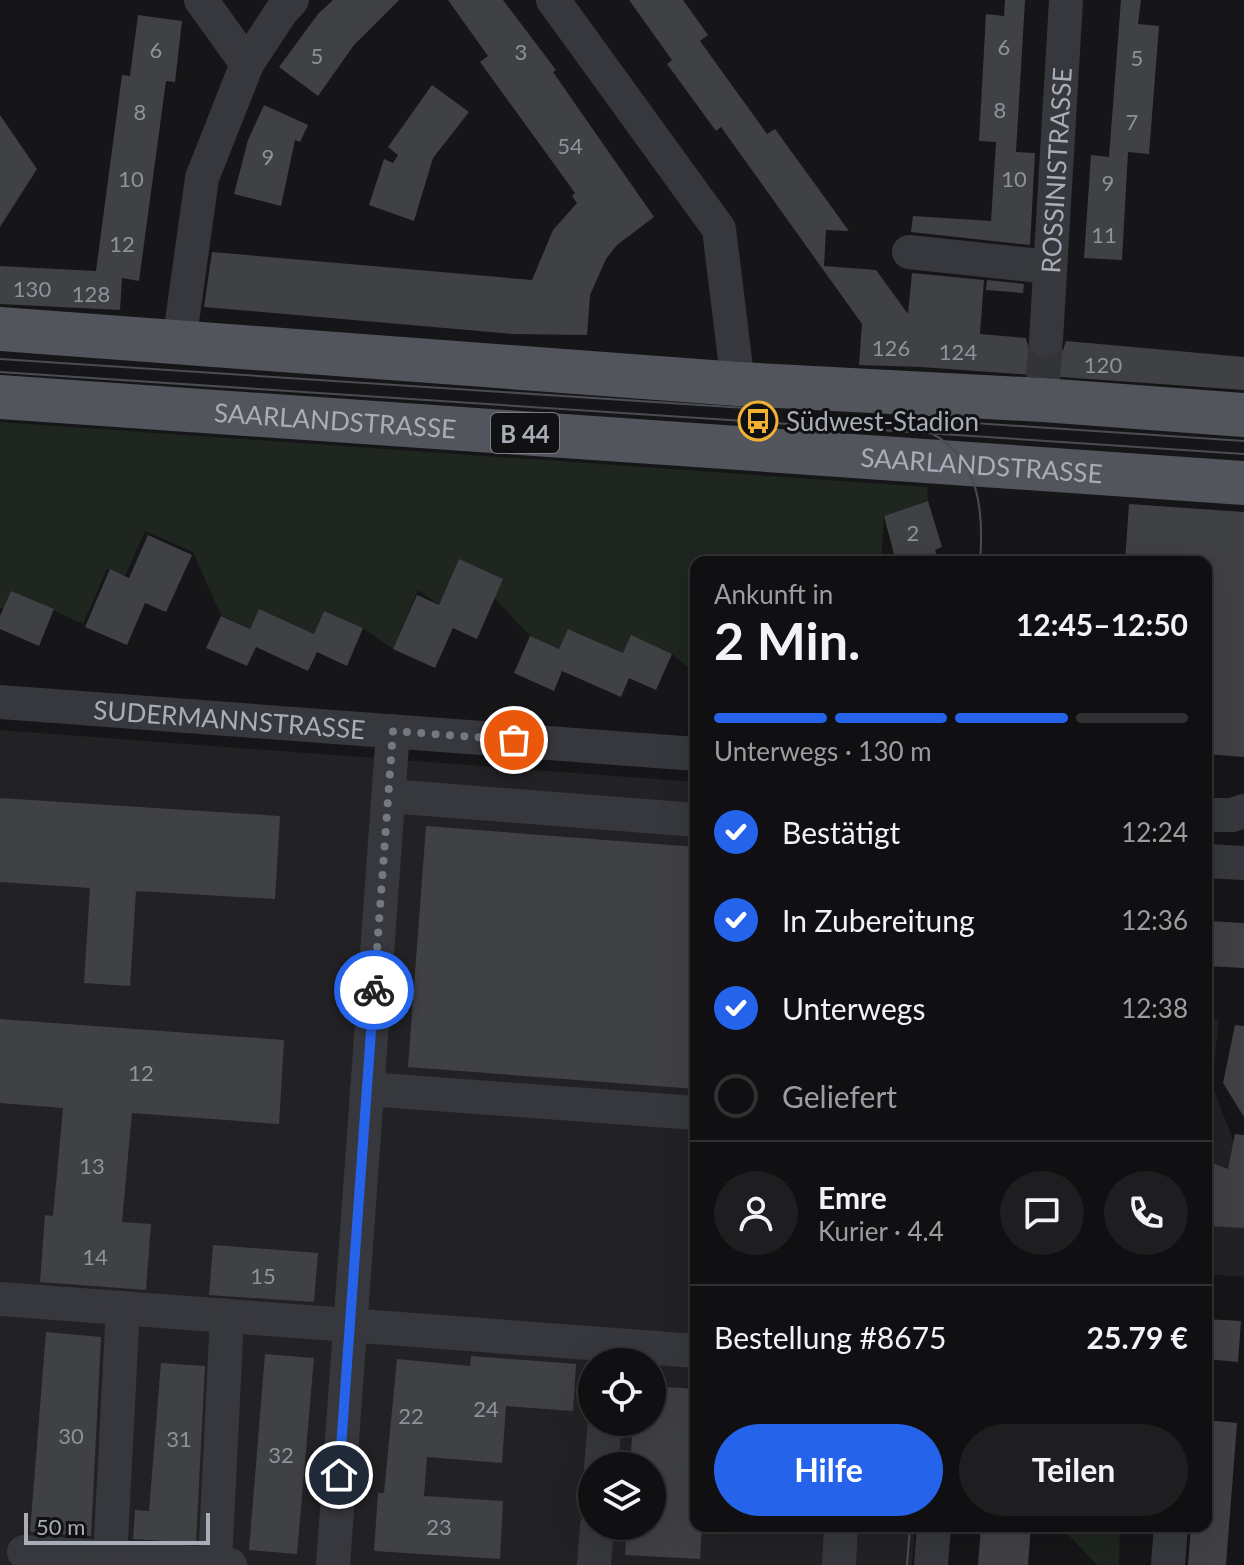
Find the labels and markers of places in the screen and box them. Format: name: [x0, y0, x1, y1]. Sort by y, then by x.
bus stop icon: Südwest-Stadion: [737, 400, 779, 442]
place label: Südwest-Stadion: [786, 405, 979, 437]
pin: [480, 706, 548, 774]
pin: [305, 1441, 373, 1509]

